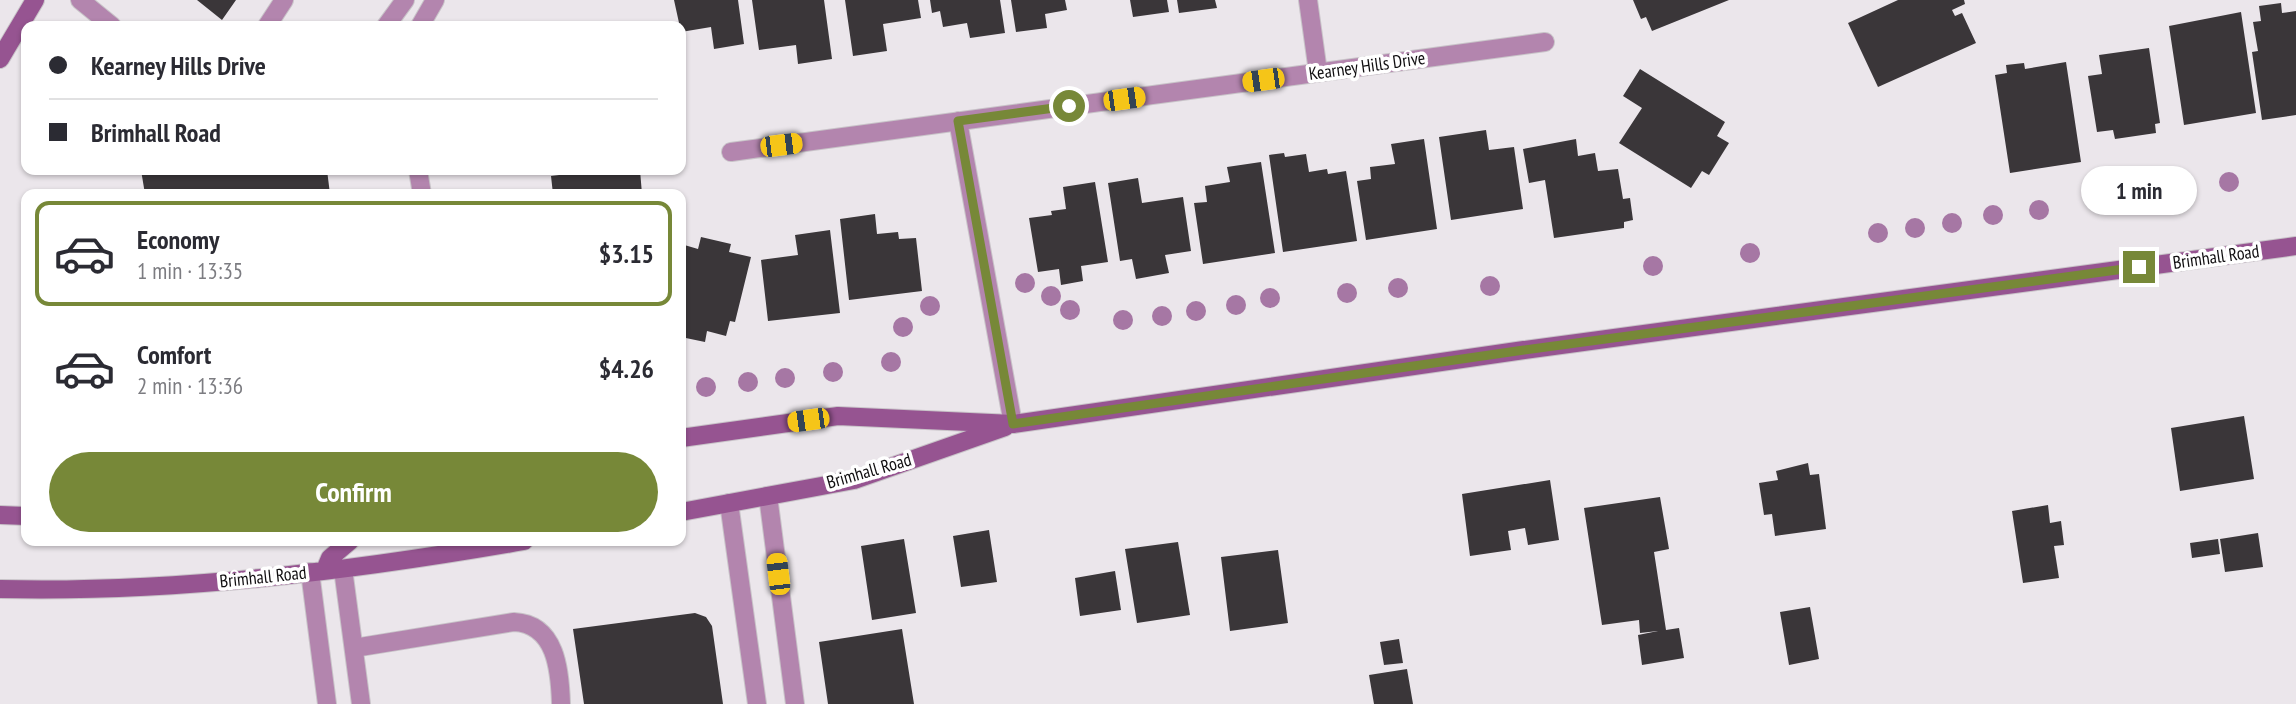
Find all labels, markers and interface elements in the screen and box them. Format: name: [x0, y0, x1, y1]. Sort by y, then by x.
street label: Kearney Hills Drive: [1307, 46, 1427, 85]
text: Kearney Hills Drive: [91, 49, 266, 82]
car: [1241, 67, 1286, 93]
car: [1102, 86, 1147, 112]
route start: [1053, 90, 1085, 122]
text: Brimhall Road: [91, 116, 221, 149]
car: [759, 132, 804, 158]
callout: 1 min: [2081, 166, 2197, 215]
text: 1 min: [2116, 176, 2162, 205]
icon: car: [53, 222, 116, 285]
text: Economy: [137, 223, 219, 256]
text: $3.15: [599, 237, 654, 270]
street label: Brimhall Road: [2171, 239, 2261, 274]
route end: [2123, 251, 2155, 283]
text: 1 min · 13:35: [137, 256, 243, 285]
icon: car: [53, 337, 116, 400]
text: Comfort: [137, 338, 211, 371]
text: $4.26: [599, 352, 654, 385]
text: 2 min · 13:36: [137, 371, 243, 400]
car: [786, 407, 831, 433]
street label: Brimhall Road: [824, 447, 914, 494]
button: Confirm: [49, 452, 658, 532]
car: [766, 552, 791, 596]
street label: Brimhall Road: [218, 561, 307, 592]

